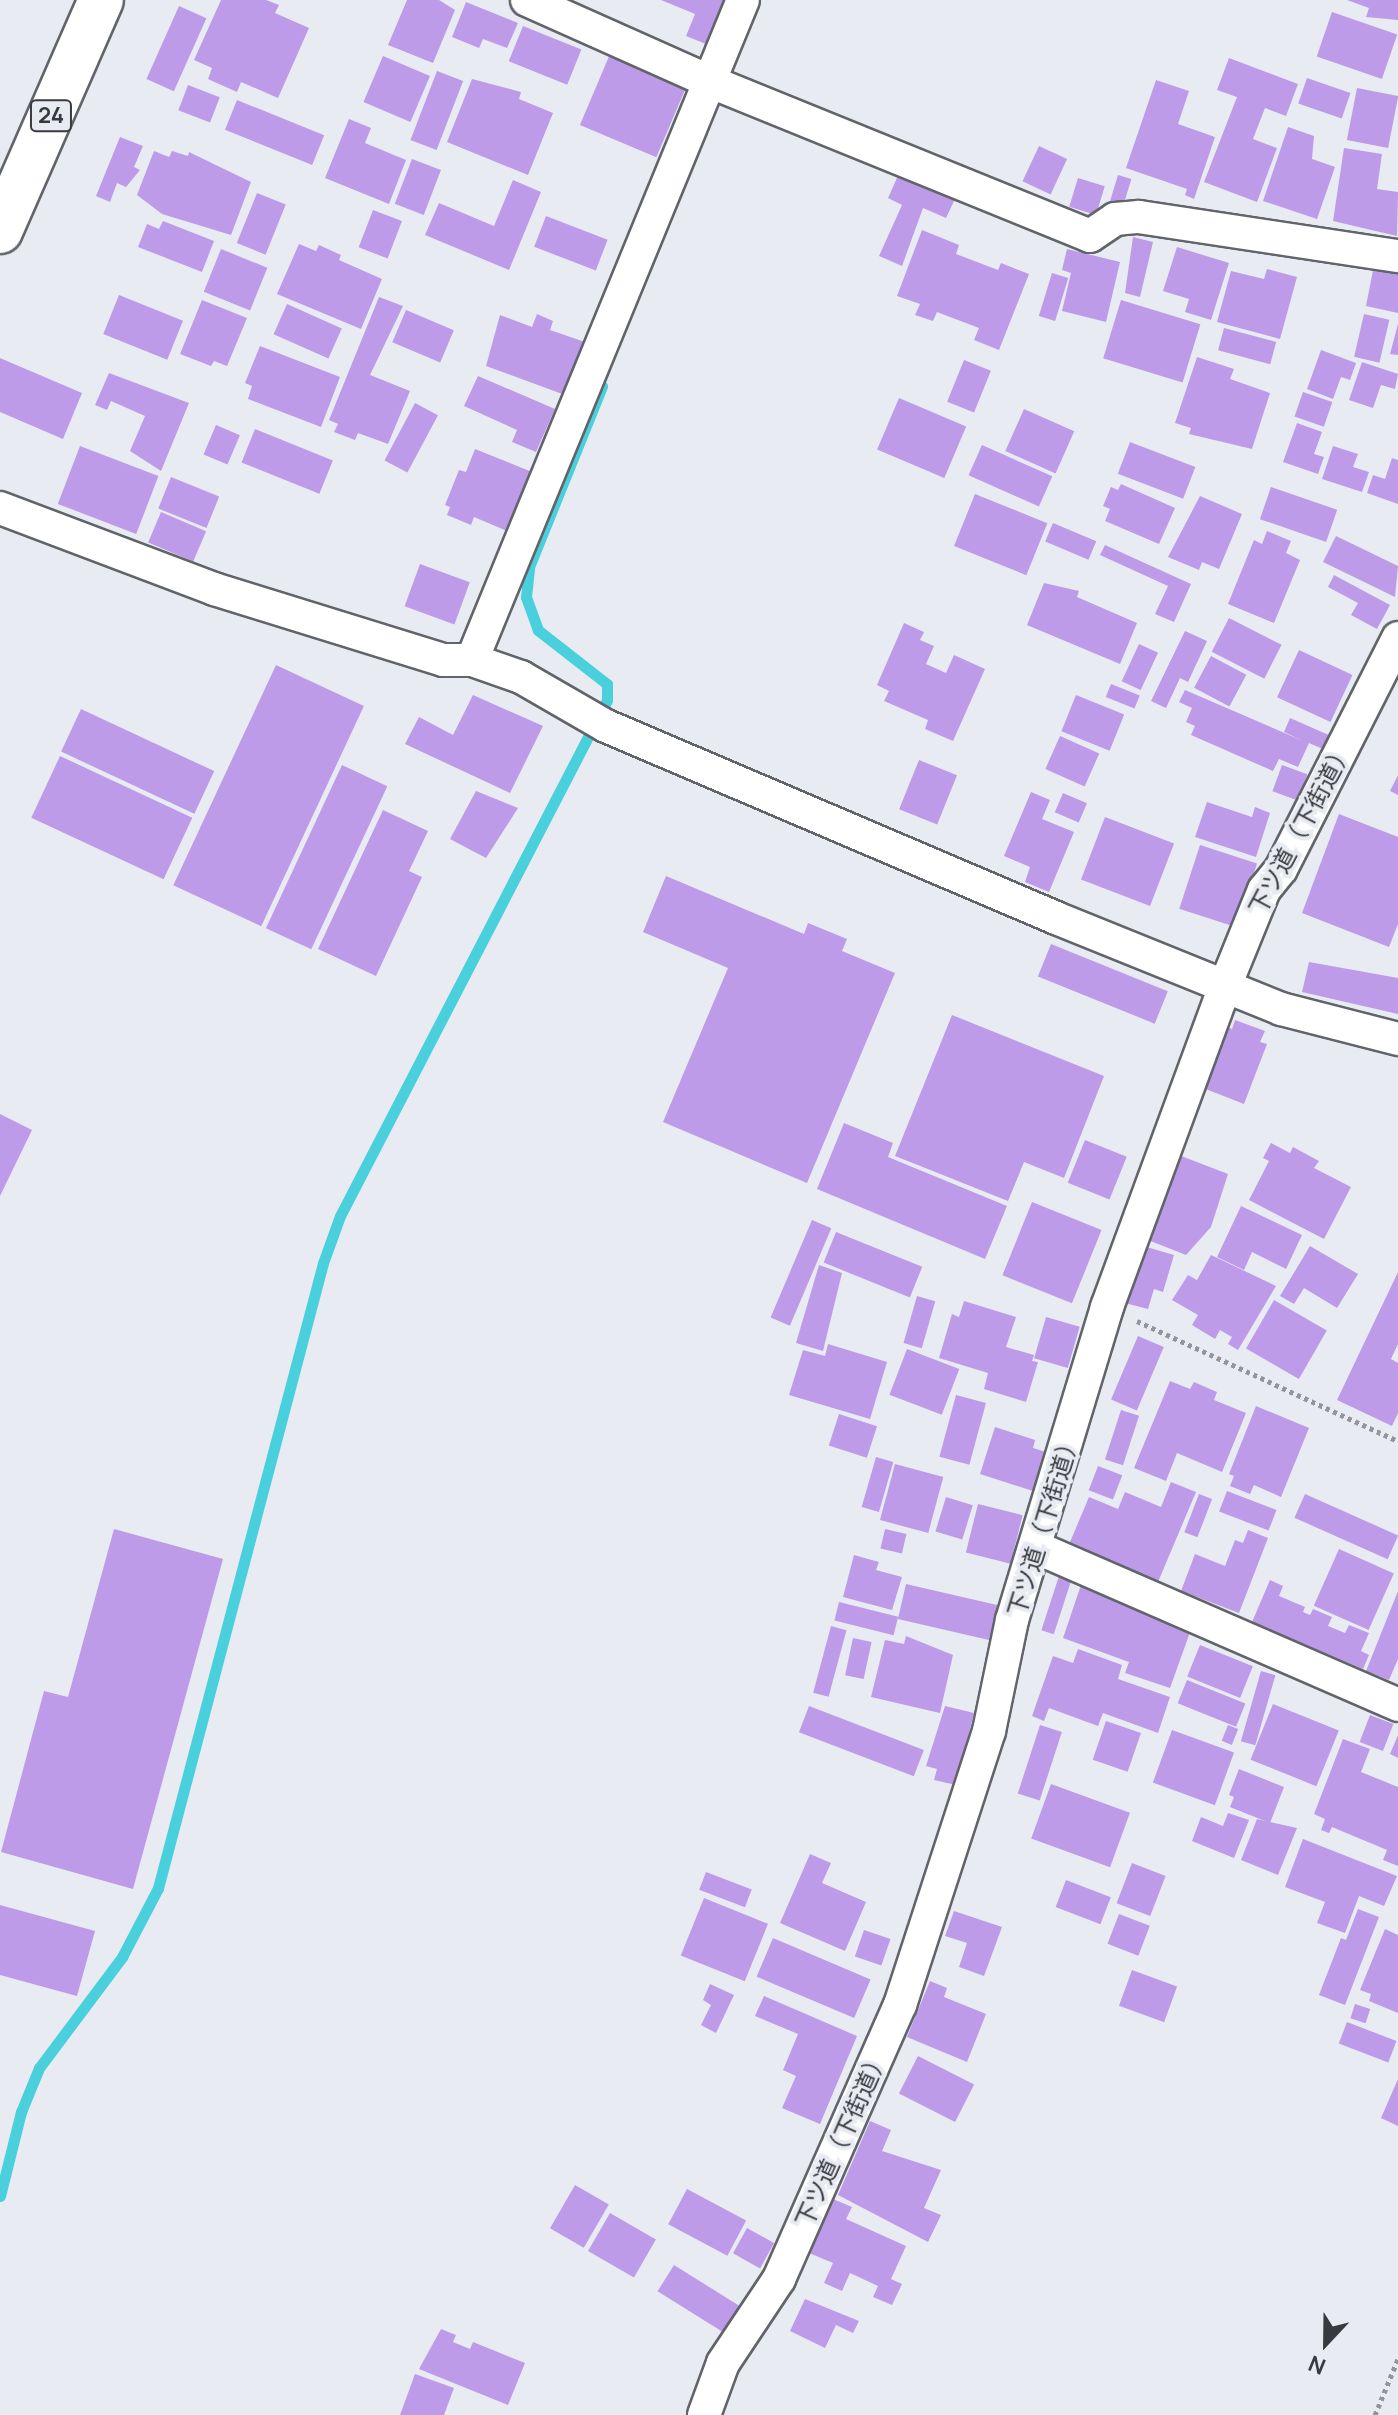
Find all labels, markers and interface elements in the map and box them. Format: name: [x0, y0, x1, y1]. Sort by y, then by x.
road number: 24: [29, 98, 73, 134]
street label: 下ツ道（下街道）: [1242, 736, 1358, 920]
street label: 下ツ道（下街道）: [1001, 1428, 1085, 1620]
street label: 下ツ道（下街道）: [789, 2044, 893, 2232]
north arrow: [1286, 2303, 1366, 2383]
text: N: [1304, 2348, 1330, 2382]

